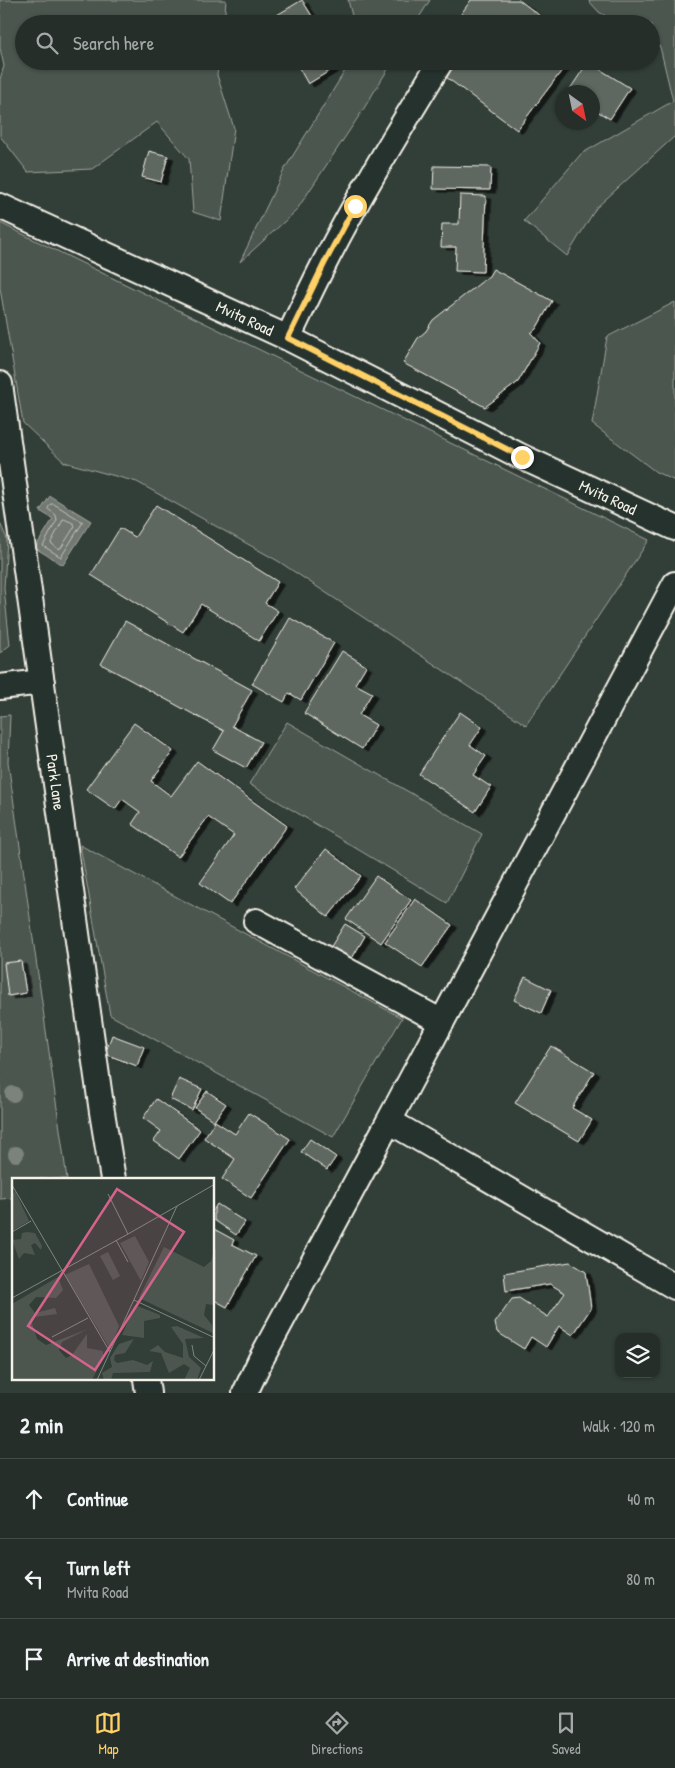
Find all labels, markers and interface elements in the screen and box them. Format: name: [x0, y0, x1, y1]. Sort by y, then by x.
search box: [15, 15, 660, 70]
icon: search: [33, 29, 61, 57]
text: Search here: [73, 30, 154, 56]
north arrow: [555, 85, 600, 130]
route start: [344, 195, 367, 218]
street label: Mvita Road: [213, 295, 277, 341]
route end: [511, 446, 534, 469]
street label: Mvita Road: [576, 474, 640, 520]
street label: Park Lane: [41, 753, 71, 812]
inset map: [12, 1178, 215, 1380]
map controls: [615, 1333, 660, 1378]
button: layers: [615, 1333, 660, 1378]
text: 2 min: [20, 1411, 63, 1440]
text: Walk · 120 m: [582, 1415, 655, 1437]
icon: ahead: [20, 1485, 48, 1513]
text: Continue: [67, 1486, 128, 1512]
text: 40 m: [627, 1488, 655, 1510]
text: Turn left: [67, 1555, 130, 1581]
icon: left: [20, 1565, 48, 1593]
text: 80 m: [626, 1568, 655, 1590]
text: Mvita Road: [67, 1581, 128, 1603]
icon: arrive: [20, 1645, 48, 1673]
text: Arrive at destination: [67, 1646, 209, 1672]
tab: Map: [94, 1709, 122, 1758]
tab: Directions: [311, 1709, 363, 1758]
tab: Saved: [552, 1709, 581, 1758]

